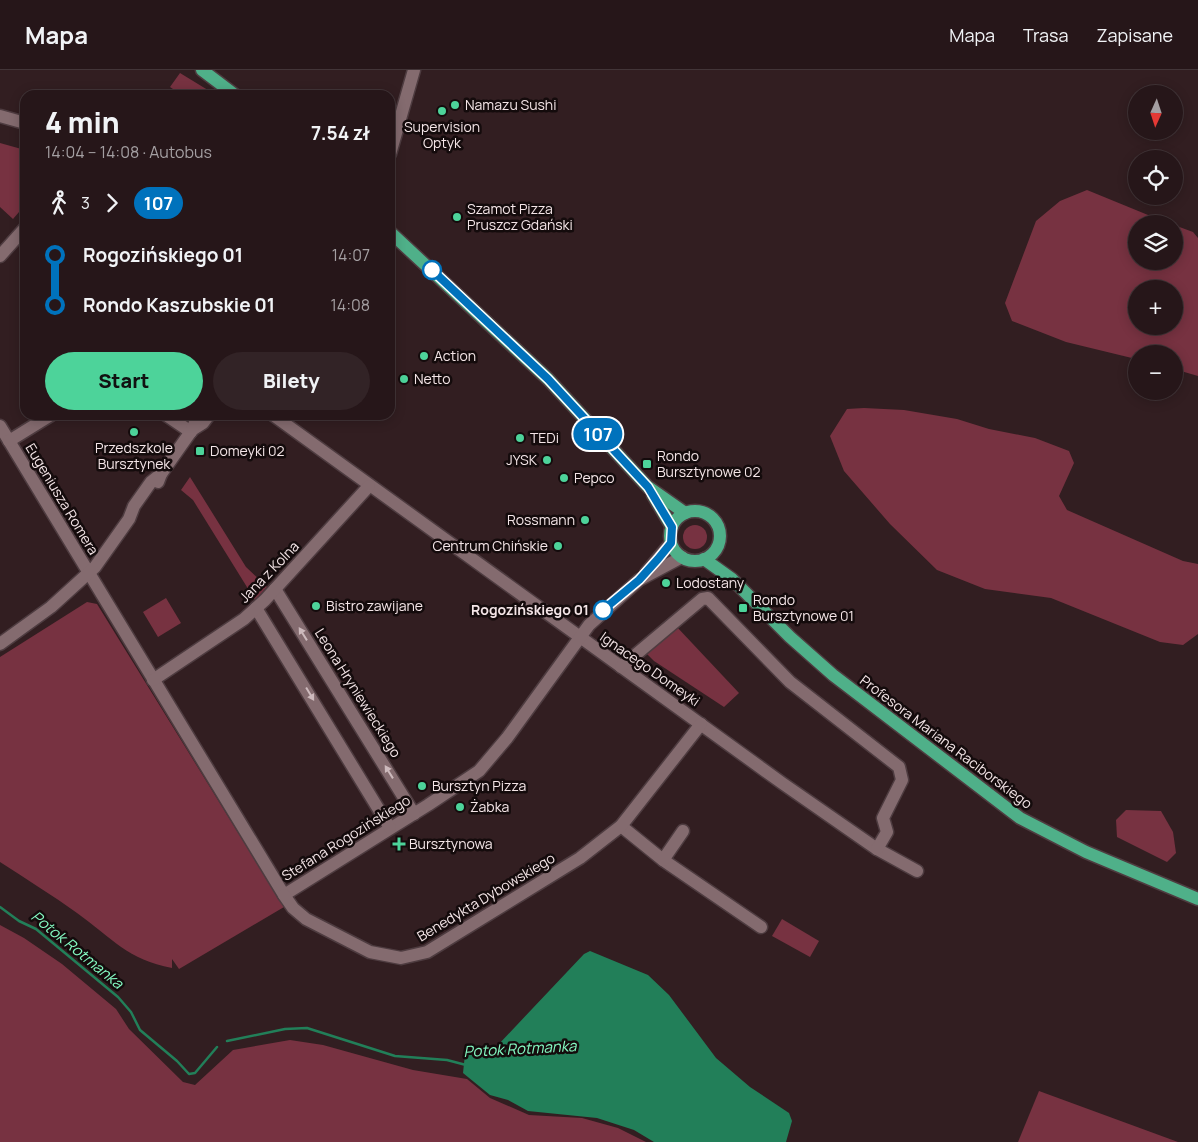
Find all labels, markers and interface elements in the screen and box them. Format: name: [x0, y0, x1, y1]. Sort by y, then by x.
text: Mapa: [25, 18, 88, 51]
text: Mapa: [949, 23, 995, 47]
text: Trasa: [1023, 23, 1068, 47]
text: Zapisane: [1096, 23, 1173, 47]
north arrow: [1128, 85, 1182, 140]
map controls: [1128, 85, 1183, 400]
place label: Namazu Sushi: [465, 95, 556, 114]
marker: Namazu Sushi: [449, 99, 461, 111]
text: 4 min: [45, 103, 120, 141]
marker: Supervision Optyk: [436, 105, 448, 117]
place label: Supervision Optyk: [404, 117, 480, 152]
text: 7.54 zł: [311, 120, 370, 146]
text: 14:04 – 14:08 · Autobus: [45, 141, 212, 163]
button: locate: [1128, 150, 1183, 205]
icon: walk: [45, 189, 73, 217]
icon: forward: [98, 189, 126, 217]
text: 107: [144, 191, 173, 215]
text: 3: [81, 192, 90, 214]
place label: Szamot Pizza Pruszcz Gdański: [467, 199, 573, 234]
marker: Szamot Pizza Pruszcz Gdański: [451, 211, 463, 223]
button: layers: [1128, 215, 1183, 270]
text: Rogozińskiego 01: [83, 242, 243, 268]
text: 14:07: [332, 244, 370, 266]
unlabelled marker: [422, 260, 442, 280]
button: +: [1128, 280, 1183, 335]
text: Rondo Kaszubskie 01: [83, 292, 275, 318]
text: 14:08: [330, 294, 370, 316]
button: −: [1128, 345, 1183, 400]
place label: Action: [434, 346, 476, 365]
marker: Action: [418, 350, 430, 362]
button: Start: [45, 352, 203, 410]
button: Bilety: [213, 352, 370, 410]
place label: Netto: [414, 369, 450, 388]
marker: Netto: [398, 373, 410, 385]
line badge: 107: [569, 418, 627, 450]
text: 107: [583, 422, 613, 446]
marker: Przedszkole Bursztynek: [128, 426, 140, 438]
place label: TEDi: [530, 428, 559, 447]
marker: TEDi: [514, 432, 526, 444]
place label: Przedszkole Bursztynek: [95, 438, 173, 473]
street label: Eugeniusza Romera: [22, 439, 103, 558]
place label: Domeyki 02: [210, 441, 284, 460]
marker: Domeyki 02: [194, 445, 206, 457]
place label: Rondo Bursztynowe 02: [657, 446, 760, 481]
place label: JYSK: [506, 450, 538, 469]
marker: JYSK: [541, 454, 553, 466]
marker: Rondo Bursztynowe 02: [641, 458, 653, 470]
place label: Pepco: [574, 468, 615, 487]
marker: Pepco: [558, 472, 570, 484]
place label: Rossmann: [507, 510, 575, 529]
marker: Rossmann: [579, 514, 591, 526]
place label: Centrum Chińskie: [432, 536, 548, 555]
street label: Jana z Kolna: [234, 537, 303, 607]
marker: Centrum Chińskie: [552, 540, 564, 552]
place label: Lodostany: [676, 573, 745, 592]
marker: Lodostany: [660, 577, 672, 589]
place label: Rondo Bursztynowe 01: [753, 590, 854, 625]
place label: Bistro zawijane: [326, 596, 423, 615]
marker: Bistro zawijane: [310, 600, 322, 612]
place label: Rogozińskiego 01: [471, 600, 589, 619]
marker: Rogozińskiego 01: [593, 600, 613, 620]
marker: Rondo Bursztynowe 01: [737, 602, 749, 614]
street label: Leona Hryniewieckiego: [311, 625, 406, 761]
one-way arrow: [299, 627, 308, 640]
street label: Ignacego Domeyki: [597, 627, 704, 710]
street label: Profesora Mariana Raciborskiego: [856, 670, 1036, 813]
one-way arrow: [305, 688, 314, 701]
one-way arrow: [384, 765, 394, 779]
place label: Bursztyn Pizza: [432, 776, 526, 795]
marker: Bursztyn Pizza: [416, 780, 428, 792]
street label: Stefana Rogozińskiego: [278, 790, 414, 885]
place label: Żabka: [470, 797, 509, 816]
marker: Żabka: [454, 801, 466, 813]
place label: Bursztynowa: [409, 834, 493, 853]
marker: Bursztynowa: [393, 838, 405, 850]
street label: Benedykta Dybowskiego: [413, 848, 558, 945]
water label: Potok Rotmanka: [27, 906, 128, 994]
water label: Potok Rotmanka: [463, 1035, 578, 1062]

